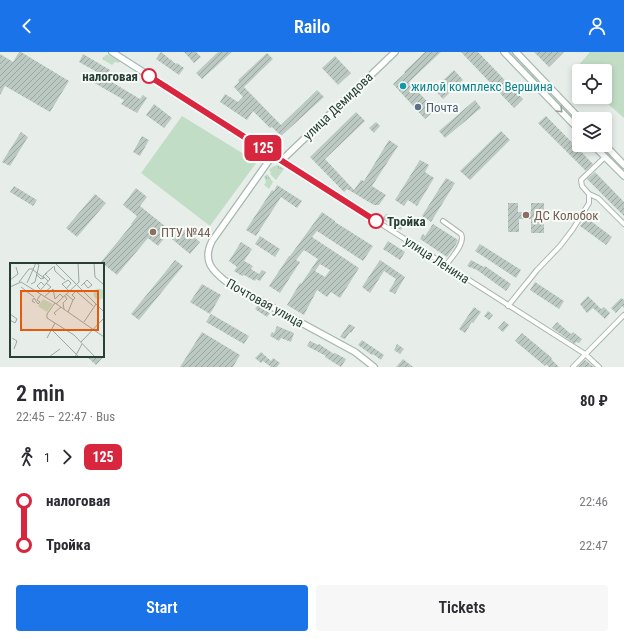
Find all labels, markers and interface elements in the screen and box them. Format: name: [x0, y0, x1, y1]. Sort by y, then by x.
icon: back: [16, 15, 38, 37]
icon: person: [586, 15, 608, 37]
text: Railo: [294, 16, 330, 37]
map controls: [572, 64, 612, 152]
button: locate: [572, 64, 612, 104]
marker: налоговая: [141, 68, 157, 84]
place label: налоговая: [82, 69, 138, 84]
street label: улица Демидова: [300, 69, 376, 143]
place label: жилой комплекс Вершина: [411, 79, 553, 94]
marker: жилой комплекс Вершина: [398, 81, 408, 91]
place label: Почта: [426, 100, 459, 115]
marker: Почта: [413, 102, 423, 112]
one-way arrow: [555, 105, 563, 113]
button: layers: [572, 112, 612, 152]
line badge: 125: [240, 135, 286, 161]
text: 125: [252, 140, 274, 156]
place label: ДС Колобок: [534, 208, 599, 223]
marker: ДС Колобок: [521, 210, 531, 220]
marker: Тройка: [368, 213, 384, 229]
place label: Тройка: [387, 214, 426, 229]
place label: ПТУ №44: [161, 225, 211, 240]
marker: ПТУ №44: [148, 227, 158, 237]
street label: улица Ленина: [402, 233, 472, 287]
inset map: [10, 263, 104, 357]
street label: Почтовая улица: [224, 276, 306, 330]
text: 2 min: [16, 381, 65, 406]
text: 80 ₽: [580, 392, 608, 410]
text: 22:45 – 22:47 · Bus: [16, 409, 115, 424]
icon: walk: [16, 446, 38, 468]
icon: forward: [56, 446, 78, 468]
text: 125: [92, 449, 114, 465]
text: 1: [44, 450, 50, 465]
text: налоговая: [46, 492, 110, 510]
text: 22:46: [579, 494, 608, 509]
text: Тройка: [46, 536, 91, 554]
text: 22:47: [579, 538, 608, 553]
button: Start: [16, 585, 308, 631]
button: Tickets: [316, 585, 608, 631]

